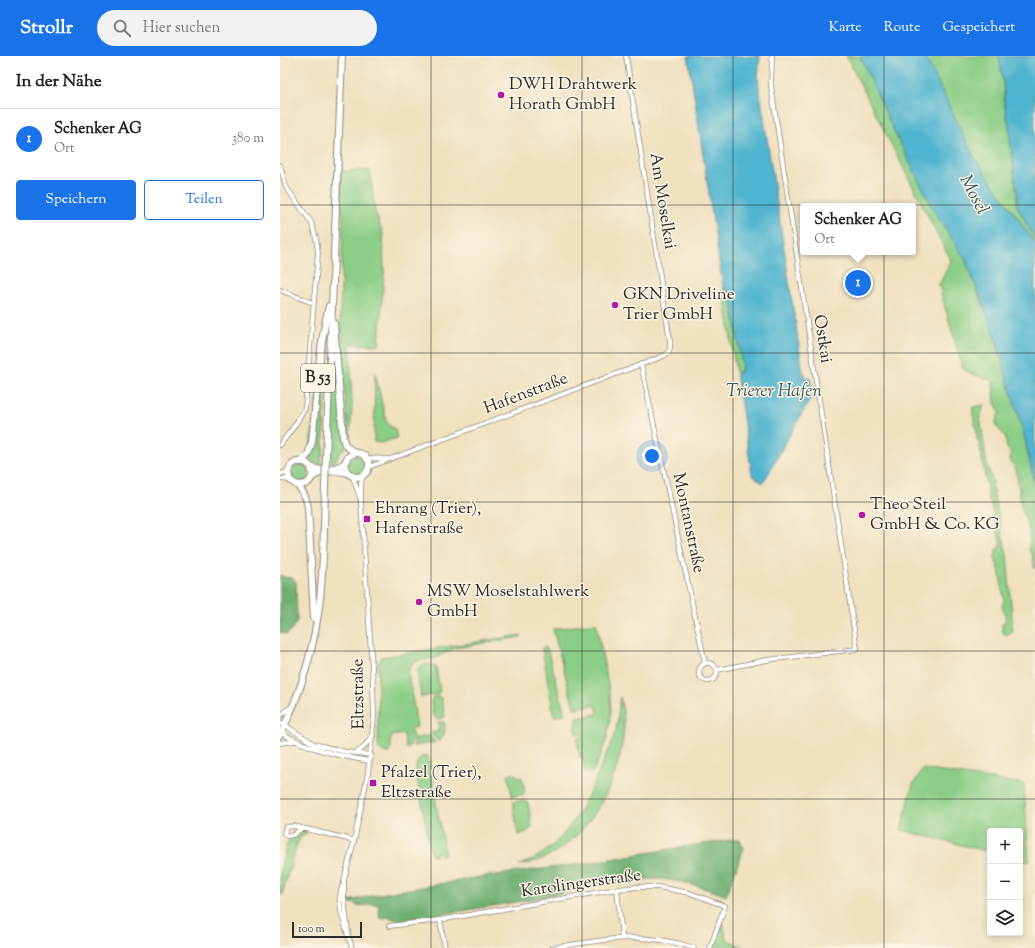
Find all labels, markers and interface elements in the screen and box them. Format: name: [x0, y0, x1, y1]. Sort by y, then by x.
search box: [97, 10, 377, 46]
text: Strollr: [20, 15, 73, 42]
icon: search: [111, 17, 133, 39]
text: Hier suchen: [143, 18, 220, 39]
text: Karte: [829, 18, 862, 38]
text: Route: [884, 18, 920, 38]
text: Gespeichert: [942, 18, 1015, 38]
text: In der Nähe: [16, 70, 102, 94]
place label: DWH Drahtwerk Horath GmbH: [509, 73, 637, 117]
marker: DWH Drahtwerk Horath GmbH: [496, 90, 506, 100]
text: Schenker AG: [54, 119, 142, 140]
text: 1: [27, 130, 31, 148]
text: 380 m: [232, 130, 264, 148]
text: Ort: [54, 140, 74, 158]
street label: Am Moselkai: [643, 151, 682, 251]
water label: Mosel: [952, 170, 994, 220]
button: Speichern: [16, 180, 136, 220]
button: Teilen: [144, 180, 264, 220]
popup: [800, 203, 916, 255]
text: Schenker AG: [814, 210, 902, 231]
text: Ort: [814, 231, 835, 249]
pin: 1: [845, 268, 871, 298]
place label: GKN Driveline Trier GmbH: [623, 283, 735, 327]
marker: GKN Driveline Trier GmbH: [610, 300, 620, 310]
street label: Ostkai: [806, 313, 838, 365]
road number: B 53: [301, 364, 335, 392]
street label: Hafenstraße: [480, 367, 572, 421]
water label: Trierer Hafen: [726, 379, 822, 405]
your location: [642, 446, 662, 466]
street label: Montanstraße: [666, 471, 710, 575]
place label: Theo Steil GmbH & Co. KG: [870, 493, 999, 537]
place label: Ehrang (Trier), Hafenstraße: [375, 497, 481, 541]
marker: Theo Steil GmbH & Co. KG: [857, 510, 867, 520]
marker: Ehrang (Trier), Hafenstraße: [362, 514, 372, 524]
place label: MSW Moselstahlwerk GmbH: [427, 580, 589, 624]
marker: MSW Moselstahlwerk GmbH: [414, 597, 424, 607]
street label: Eltzstraße: [346, 658, 372, 730]
place label: Pfalzel (Trier), Eltzstraße: [381, 761, 481, 805]
marker: Pfalzel (Trier), Eltzstraße: [368, 778, 378, 788]
map controls: [987, 828, 1023, 936]
button: +: [987, 828, 1023, 864]
street label: Karolingerstraße: [519, 864, 643, 904]
button: −: [987, 864, 1023, 900]
button: layers: [987, 900, 1023, 936]
scale bar: [292, 920, 362, 939]
text: 100 m: [298, 921, 325, 937]

